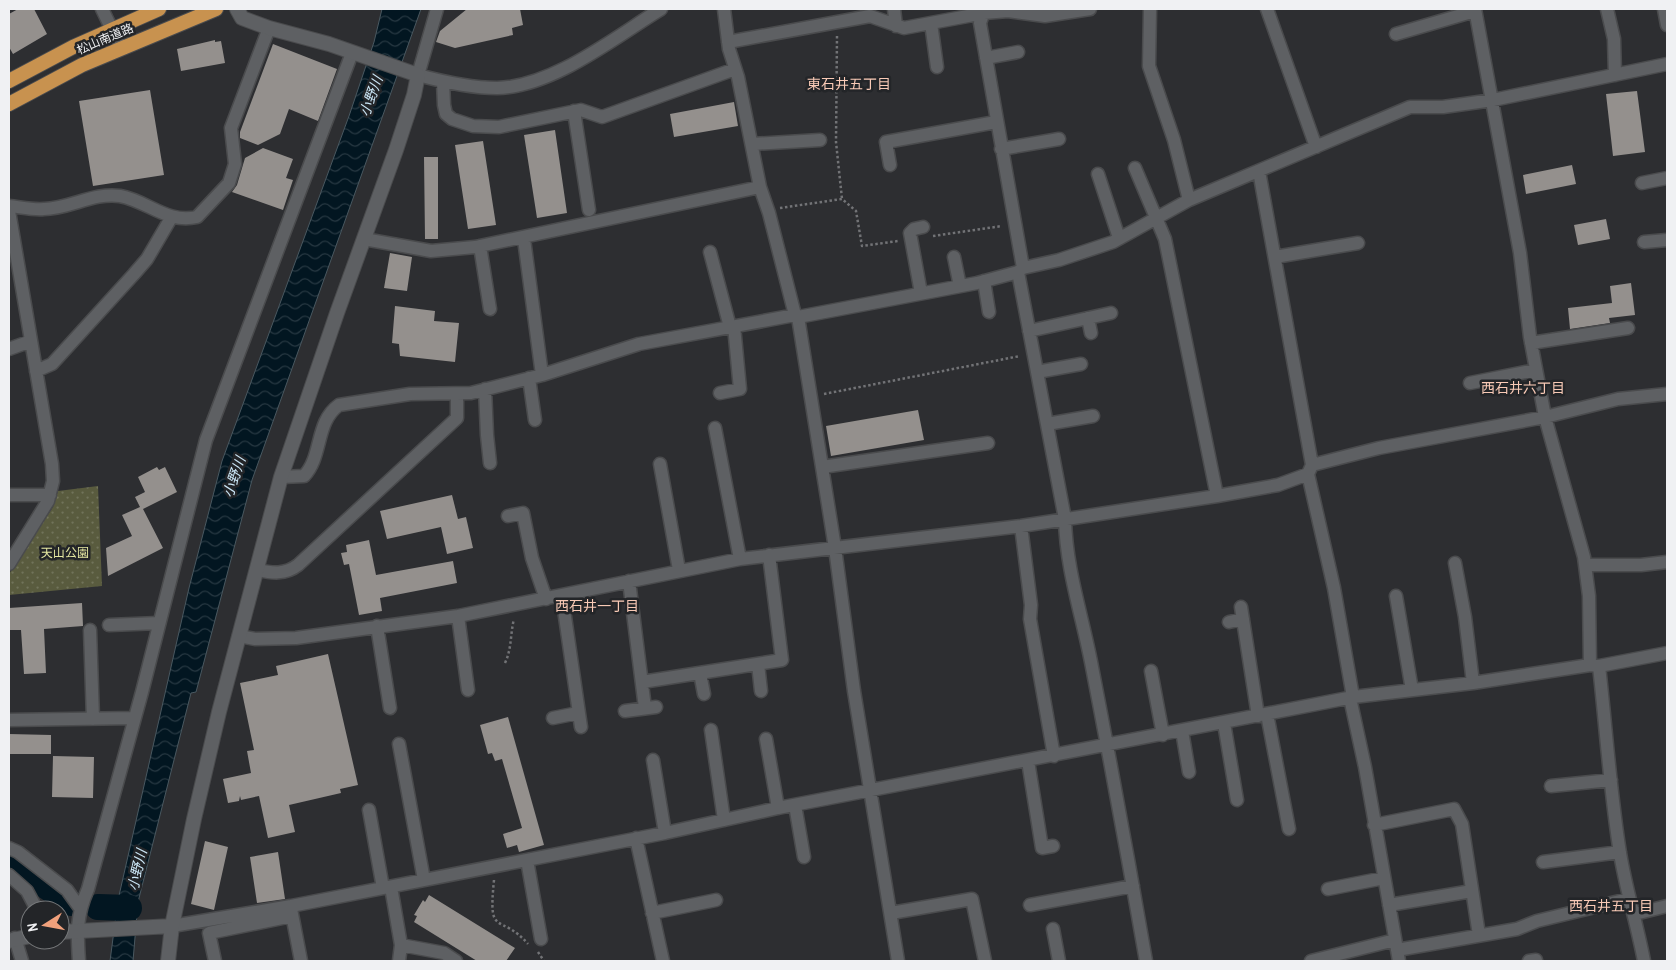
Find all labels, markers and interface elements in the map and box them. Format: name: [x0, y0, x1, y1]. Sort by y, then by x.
street label: 松山南道路: [74, 20, 136, 58]
water label: 小野川: [355, 71, 387, 119]
district label: 東石井五丁目: [807, 75, 891, 93]
district label: 西石井六丁目: [1481, 379, 1565, 397]
water label: 小野川: [219, 452, 250, 500]
park label: 天山公園: [41, 545, 89, 561]
district label: 西石井一丁目: [555, 597, 639, 615]
water label: 小野川: [124, 846, 151, 892]
district label: 西石井五丁目: [1569, 897, 1653, 915]
north arrow: [20, 900, 70, 950]
text: N: [23, 922, 42, 933]

